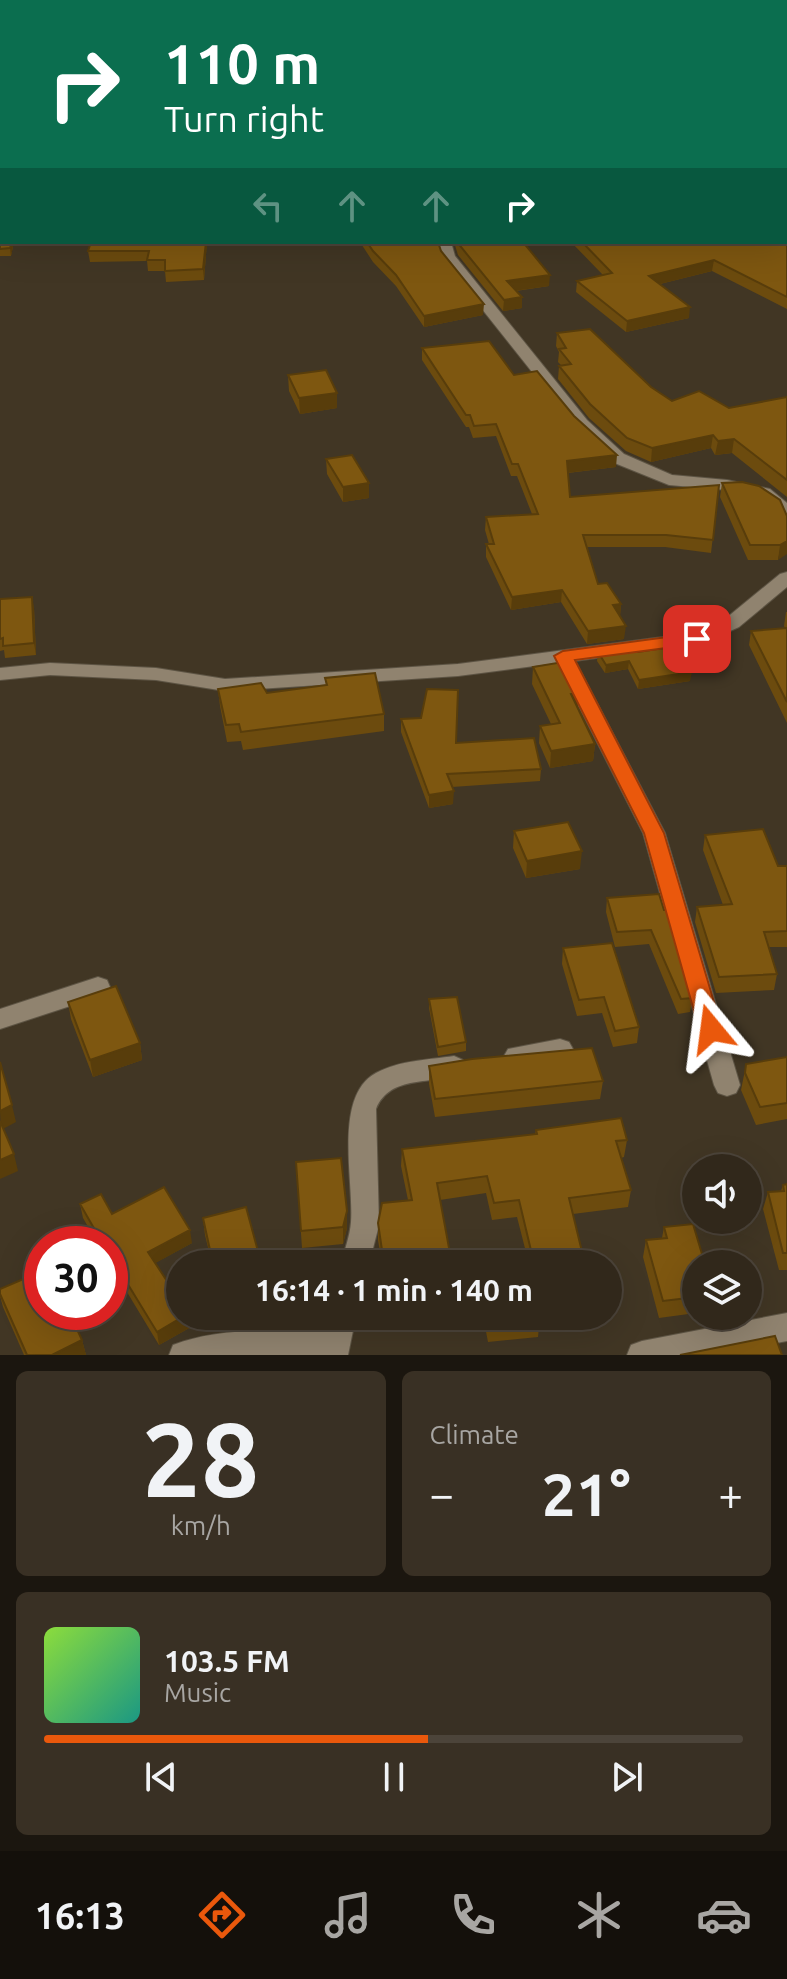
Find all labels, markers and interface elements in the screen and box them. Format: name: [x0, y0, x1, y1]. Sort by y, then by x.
icon: right: [32, 32, 136, 136]
text: 110 m: [164, 32, 320, 95]
text: Turn right: [164, 98, 324, 139]
icon: left: [246, 184, 290, 228]
icon: ahead: [330, 184, 374, 228]
icon: ahead: [414, 184, 458, 228]
icon: right: [498, 184, 542, 228]
pin: [663, 605, 731, 673]
icon: arrive: [675, 617, 719, 661]
position arrow: [669, 987, 753, 1071]
map controls: [682, 1154, 762, 1330]
button: sound: [682, 1154, 762, 1234]
speed limit sign: 30: [24, 1226, 128, 1330]
button: layers: [682, 1250, 762, 1330]
text: 16:14 · 1 min · 140 m: [255, 1273, 533, 1307]
text: 28: [142, 1400, 259, 1517]
text: Climate: [430, 1420, 519, 1449]
text: 21°: [542, 1460, 631, 1527]
text: −: [430, 1469, 454, 1518]
text: +: [718, 1469, 743, 1518]
text: km/h: [171, 1511, 231, 1540]
text: 103.5 FM: [164, 1644, 290, 1678]
text: Music: [164, 1678, 231, 1707]
icon: previous: [139, 1755, 183, 1799]
icon: pause: [372, 1755, 416, 1799]
icon: next: [605, 1755, 649, 1799]
icon: directions: [194, 1887, 250, 1943]
icon: music: [320, 1887, 376, 1943]
icon: phone: [445, 1887, 501, 1943]
icon: climate: [571, 1887, 627, 1943]
icon: car: [696, 1887, 752, 1943]
text: 16:13: [35, 1895, 125, 1936]

